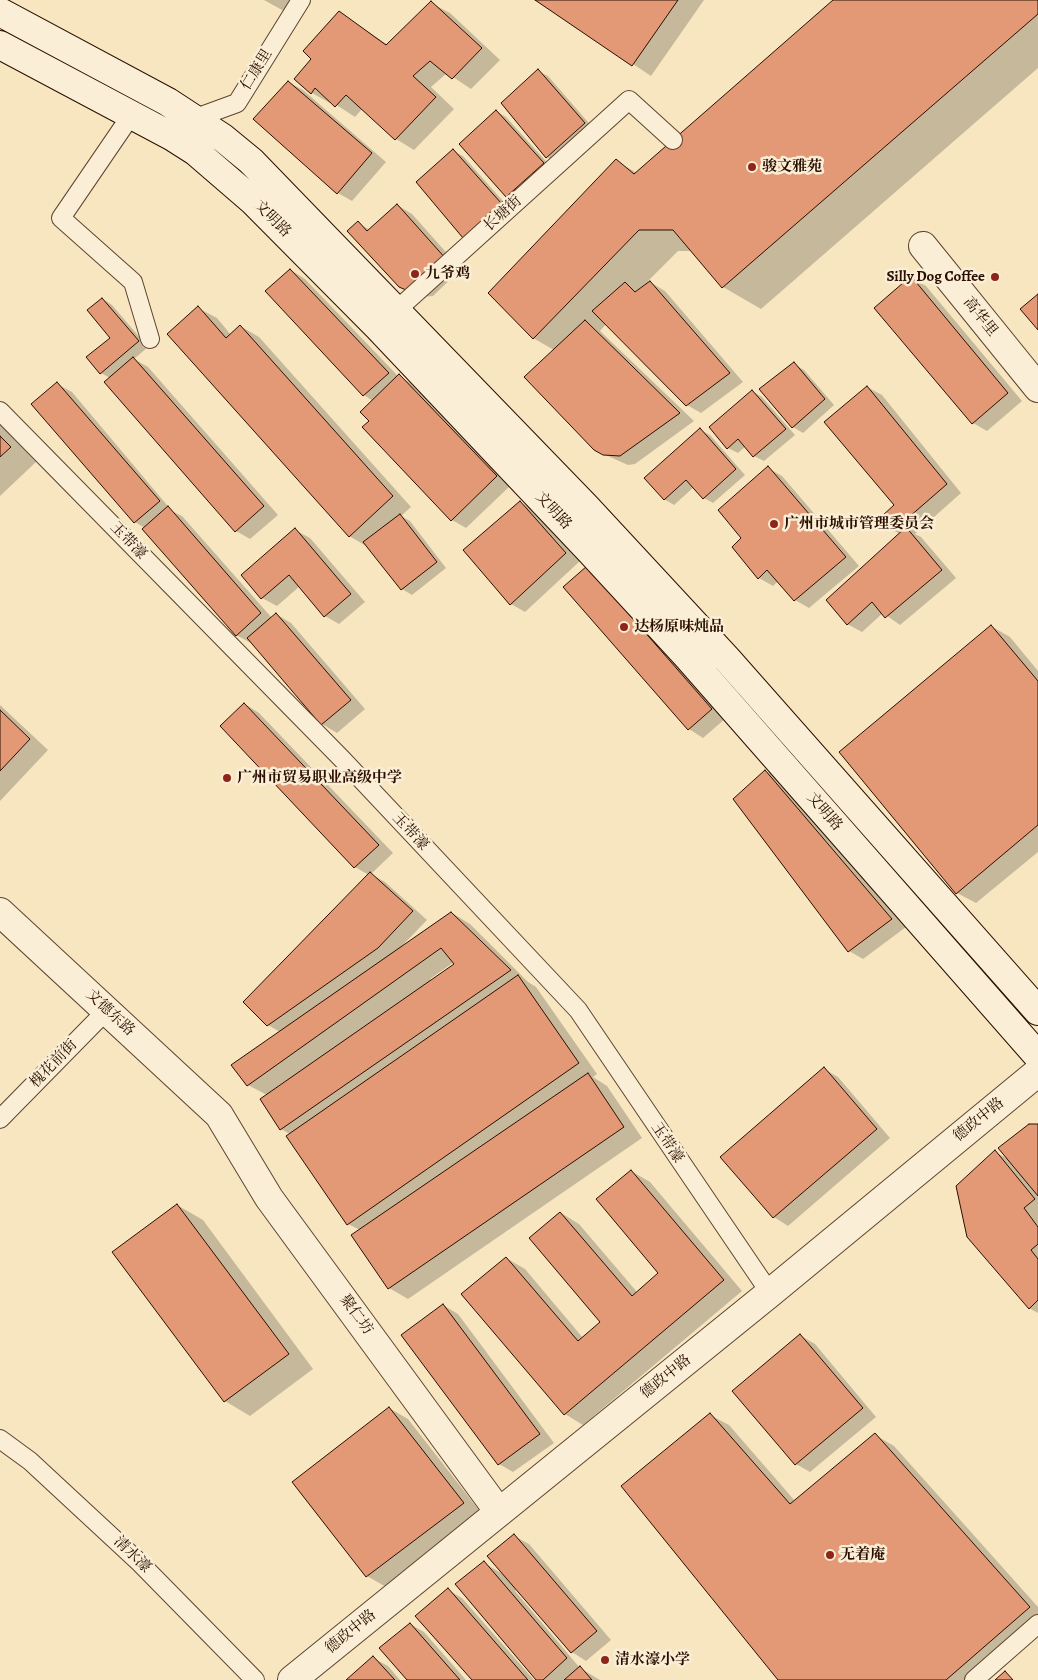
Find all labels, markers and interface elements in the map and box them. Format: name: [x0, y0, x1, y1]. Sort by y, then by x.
street label: 仁康里: [237, 46, 277, 94]
place label: 骏文雅苑: [762, 158, 822, 176]
marker: 骏文雅苑: [746, 161, 758, 173]
street label: 长塘街: [480, 192, 526, 236]
street label: 文明路: [250, 197, 294, 241]
place label: 九爷鸡: [425, 265, 470, 283]
marker: 九爷鸡: [409, 268, 421, 280]
place label: Silly Dog Coffee: [886, 268, 985, 286]
marker: Silly Dog Coffee: [989, 271, 1001, 283]
street label: 高华里: [959, 294, 1001, 340]
street label: 文明路: [531, 488, 575, 534]
place label: 广州市城市管理委员会: [784, 515, 934, 533]
marker: 广州市城市管理委员会: [768, 518, 780, 530]
street label: 玉带濠: [106, 519, 150, 563]
place label: 达杨原味炖品: [634, 618, 724, 636]
marker: 达杨原味炖品: [618, 621, 630, 633]
place label: 广州市贸易职业高级中学: [237, 769, 402, 787]
marker: 广州市贸易职业高级中学: [221, 772, 233, 784]
street label: 文明路: [802, 789, 846, 835]
street label: 玉带濠: [388, 809, 432, 855]
street label: 文德东路: [82, 986, 138, 1040]
street label: 槐花前街: [27, 1036, 81, 1092]
street label: 德政中路: [950, 1094, 1008, 1146]
street label: 玉带濠: [647, 1119, 687, 1167]
street label: 聚仁坊: [335, 1292, 377, 1338]
street label: 德政中路: [637, 1351, 695, 1403]
street label: 清水濠: [110, 1533, 154, 1577]
place label: 无着庵: [840, 1546, 885, 1564]
marker: 无着庵: [824, 1549, 836, 1561]
street label: 德政中路: [322, 1606, 380, 1658]
place label: 清水濠小学: [615, 1651, 690, 1669]
marker: 清水濠小学: [599, 1654, 611, 1666]

